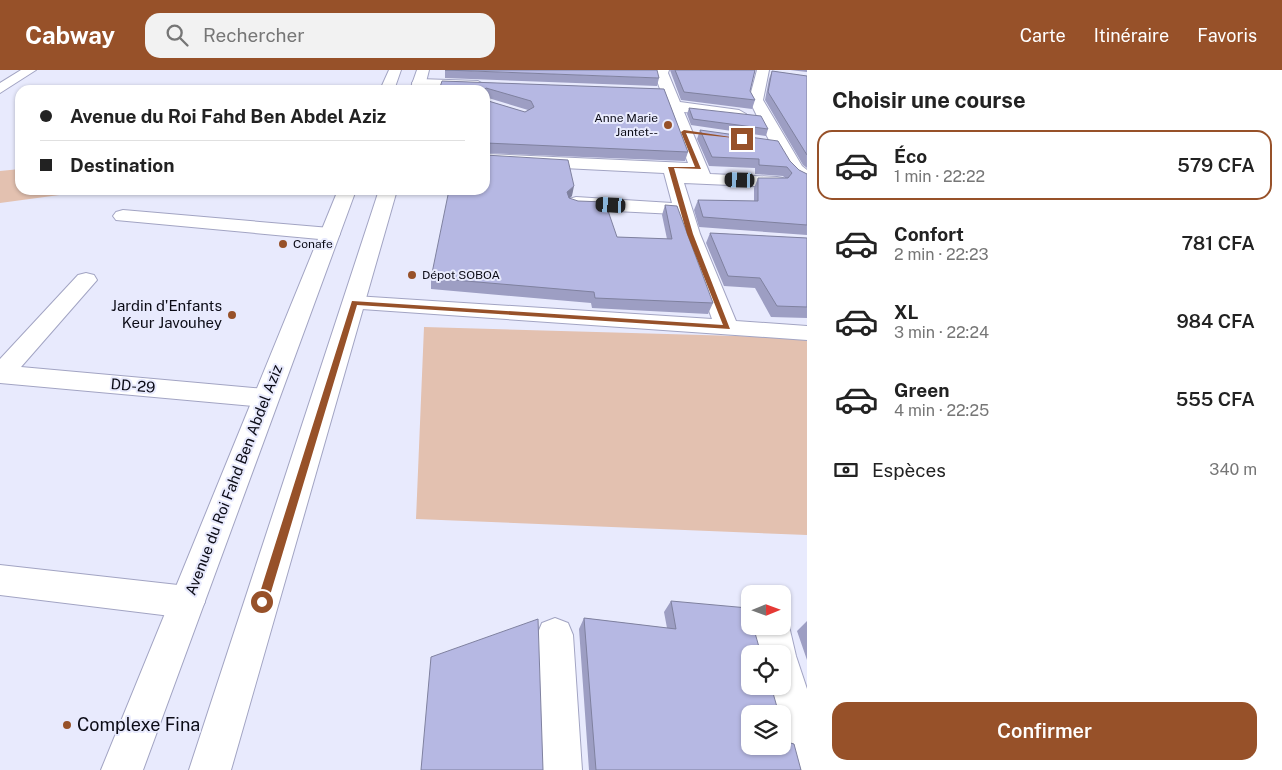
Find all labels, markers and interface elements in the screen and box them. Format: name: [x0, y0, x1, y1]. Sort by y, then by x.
search box: [145, 13, 495, 58]
text: Cabway: [25, 21, 115, 49]
icon: search: [163, 21, 191, 49]
text: Rechercher: [203, 24, 305, 46]
text: Carte: [1020, 25, 1066, 46]
text: Itinéraire: [1094, 25, 1169, 46]
text: Favoris: [1197, 25, 1257, 46]
text: Choisir une course: [832, 87, 1026, 113]
text: Avenue du Roi Fahd Ben Abdel Aziz: [70, 105, 386, 127]
place label: Anne Marie Jantet--: [594, 111, 658, 139]
marker: Anne Marie Jantet--: [662, 119, 674, 131]
route end: [731, 128, 753, 150]
icon: car: [834, 143, 879, 188]
text: Éco: [894, 145, 927, 167]
text: Destination: [70, 154, 174, 176]
text: 579 CFA: [1177, 154, 1255, 176]
text: 1 min · 22:22: [894, 167, 985, 186]
car: [724, 172, 755, 188]
car: [595, 197, 626, 213]
icon: car: [834, 221, 879, 266]
text: Confort: [894, 223, 964, 245]
text: 781 CFA: [1181, 232, 1255, 254]
place label: Conafe: [293, 237, 333, 251]
marker: Conafe: [277, 238, 289, 250]
text: 2 min · 22:23: [894, 245, 989, 264]
place label: Dépot SOBOA: [422, 268, 500, 282]
marker: Dépot SOBOA: [406, 269, 418, 281]
place label: Jardin d'Enfants Keur Javouhey: [111, 297, 222, 331]
icon: car: [834, 299, 879, 344]
text: XL: [894, 301, 919, 323]
marker: Jardin d'Enfants Keur Javouhey: [226, 309, 238, 321]
text: 984 CFA: [1176, 310, 1255, 332]
text: 3 min · 22:24: [894, 323, 989, 342]
street label: Avenue du Roi Fahd Ben Abdel Aziz: [182, 362, 285, 597]
street label: DD-29: [110, 375, 156, 396]
icon: car: [834, 377, 879, 422]
text: Green: [894, 379, 949, 401]
text: 555 CFA: [1176, 388, 1255, 410]
text: 4 min · 22:25: [894, 401, 989, 420]
icon: cash: [832, 456, 860, 484]
text: Espèces: [872, 459, 946, 481]
text: 340 m: [1209, 460, 1257, 479]
north arrow: [741, 585, 791, 635]
map controls: [741, 585, 791, 755]
route start: [251, 591, 273, 613]
button: locate: [741, 645, 791, 695]
button: Confirmer: [832, 702, 1257, 760]
button: layers: [741, 705, 791, 755]
place label: Complexe Fina: [77, 714, 200, 735]
marker: Complexe Fina: [61, 719, 73, 731]

